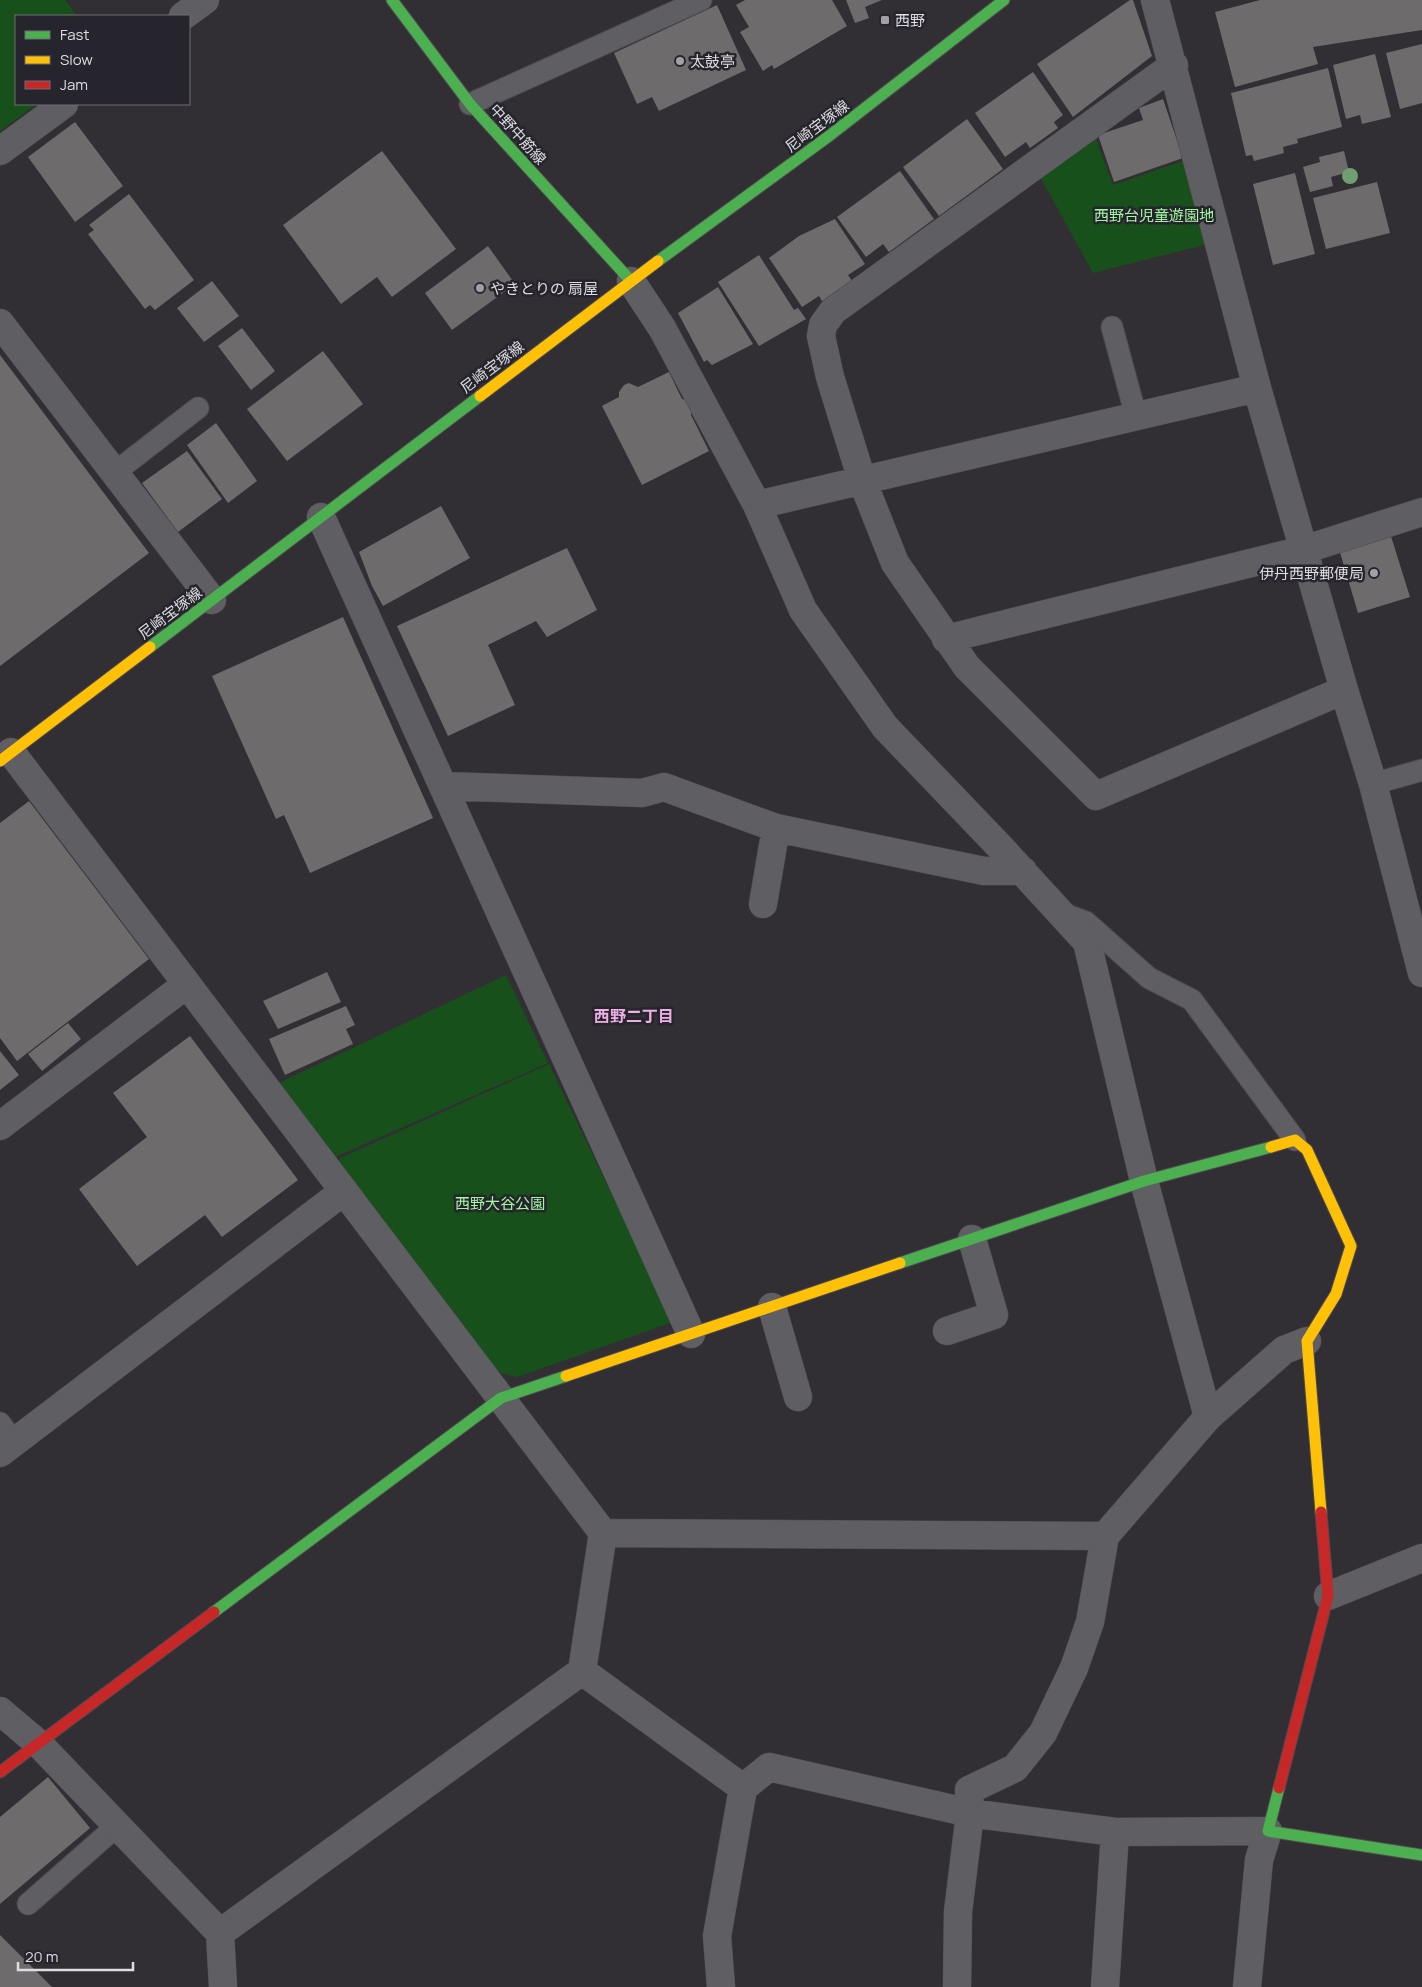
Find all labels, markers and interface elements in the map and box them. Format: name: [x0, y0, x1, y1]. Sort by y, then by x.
place label: 西野: [895, 10, 925, 31]
marker: 西野: [879, 14, 891, 26]
legend: [15, 15, 190, 105]
text: Fast: [60, 24, 89, 45]
text: Slow: [60, 49, 93, 70]
place label: 太鼓亭: [690, 51, 735, 72]
marker: 太鼓亭: [674, 55, 686, 67]
text: Jam: [60, 74, 88, 95]
street label: 尼崎宝塚線: [781, 95, 853, 157]
street label: 中野中筋線: [485, 99, 551, 169]
park label: 西野台児童遊園地: [1094, 205, 1214, 226]
place label: やきとりの 扇屋: [490, 278, 598, 299]
marker: やきとりの 扇屋: [474, 282, 486, 294]
street label: 尼崎宝塚線: [456, 336, 528, 398]
place label: 伊丹西野郵便局: [1259, 563, 1364, 584]
marker: 伊丹西野郵便局: [1368, 567, 1380, 579]
street label: 尼崎宝塚線: [134, 582, 206, 644]
district label: 西野二丁目: [594, 1005, 674, 1027]
park label: 西野大谷公園: [455, 1193, 545, 1214]
scale bar: [18, 1940, 132, 1972]
text: 20 m: [25, 1946, 58, 1967]

